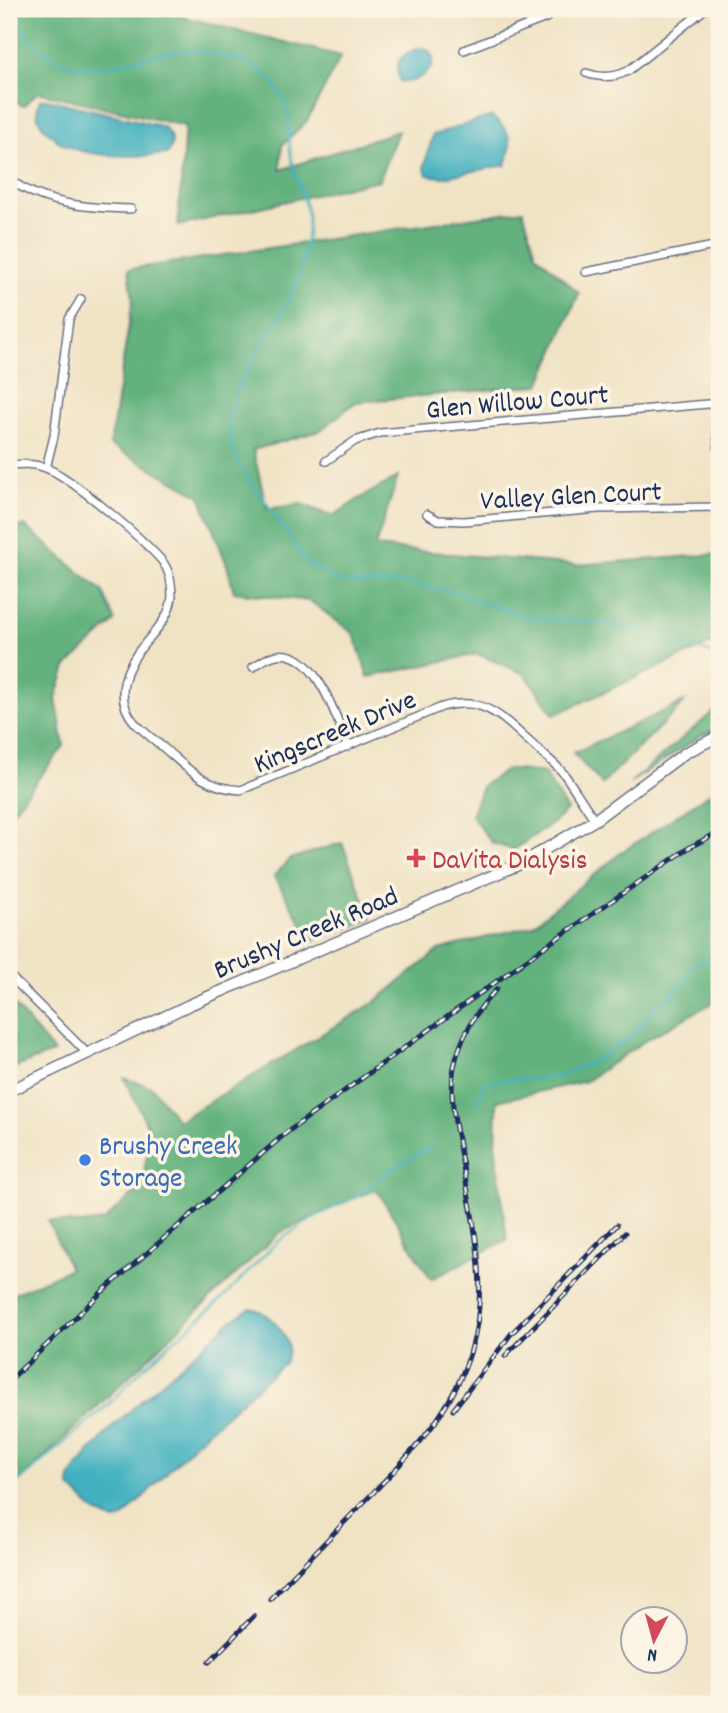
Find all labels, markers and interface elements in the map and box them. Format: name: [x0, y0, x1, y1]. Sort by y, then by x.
street label: Glen Willow Court: [425, 377, 610, 433]
street label: Valley Glen Court: [480, 474, 663, 524]
street label: Kingscreek Drive: [248, 682, 423, 787]
place label: DaVita Dialysis: [432, 843, 587, 883]
marker: DaVita Dialysis: [406, 848, 426, 868]
street label: Brushy Creek Road: [208, 879, 406, 993]
place label: Brushy Creek Storage: [99, 1129, 237, 1201]
marker: Brushy Creek Storage: [77, 1152, 93, 1168]
north arrow: [620, 1604, 690, 1674]
text: N: [647, 1640, 659, 1667]

